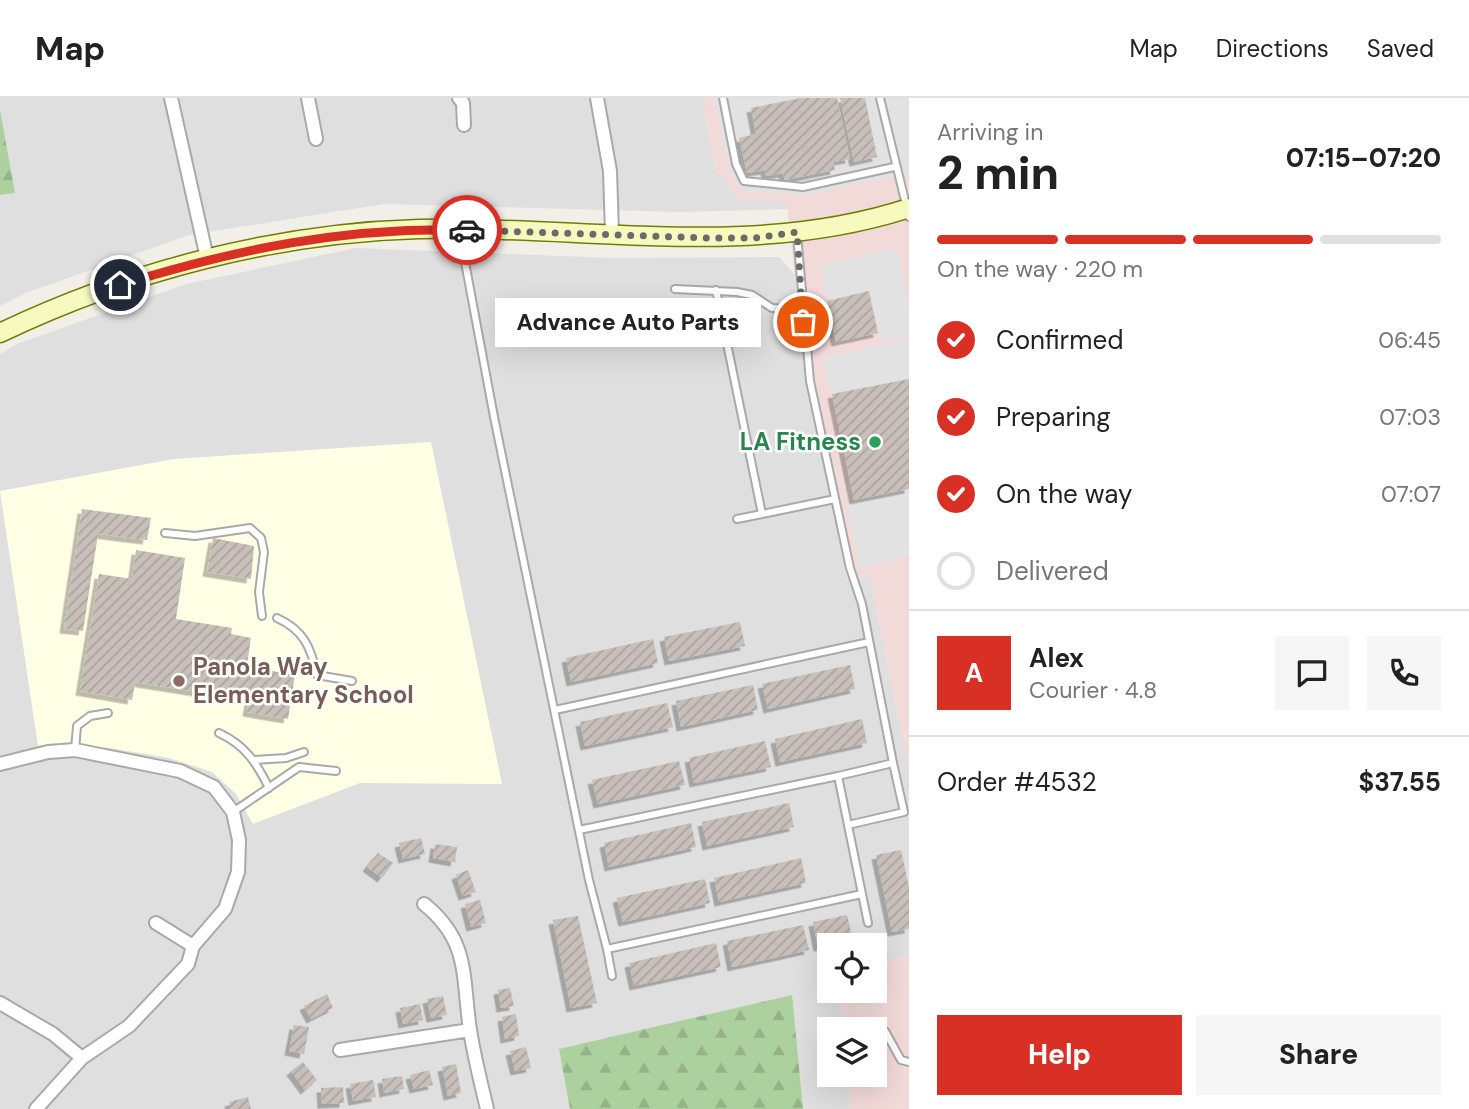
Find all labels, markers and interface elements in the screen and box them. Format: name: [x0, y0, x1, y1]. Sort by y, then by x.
text: Map: [35, 27, 105, 70]
text: Map: [1130, 33, 1178, 64]
text: Directions: [1216, 33, 1329, 64]
text: Saved: [1367, 33, 1434, 64]
text: Arriving in: [937, 117, 1043, 147]
text: 07:15–07:20: [1286, 141, 1441, 175]
text: 2 min: [937, 143, 1059, 203]
courier: [432, 195, 502, 265]
icon: car: [448, 211, 486, 249]
text: On the way · 220 m: [937, 254, 1143, 284]
pin: [90, 255, 150, 315]
icon: home: [101, 266, 139, 304]
pin: [773, 292, 833, 352]
callout: Advance Auto Parts: [495, 298, 761, 346]
icon: bag: [784, 303, 822, 341]
text: Advance Auto Parts: [516, 307, 740, 337]
icon: check: [937, 321, 975, 359]
text: Confirmed: [996, 323, 1123, 357]
text: 06:45: [1378, 325, 1441, 355]
icon: check: [937, 398, 975, 436]
text: Preparing: [996, 400, 1111, 434]
text: 07:03: [1379, 402, 1441, 432]
place label: LA Fitness: [740, 426, 861, 457]
marker: LA Fitness: [867, 434, 883, 450]
icon: check: [937, 475, 975, 513]
text: On the way: [996, 477, 1132, 511]
text: 07:07: [1381, 479, 1441, 509]
text: Delivered: [996, 554, 1109, 588]
button: chat: [1275, 636, 1349, 710]
button: phone: [1367, 636, 1441, 710]
text: Alex: [1029, 641, 1084, 675]
place label: Panola Way Elementary School: [193, 651, 414, 710]
text: A: [965, 656, 983, 690]
marker: Panola Way Elementary School: [171, 673, 187, 689]
text: Courier · 4.8: [1029, 675, 1157, 705]
text: Order #4532: [937, 765, 1097, 799]
text: $37.55: [1359, 765, 1441, 799]
map controls: [817, 933, 887, 1087]
button: locate: [817, 933, 887, 1003]
button: Help: [937, 1015, 1182, 1095]
button: Share: [1196, 1015, 1441, 1095]
button: layers: [817, 1017, 887, 1087]

